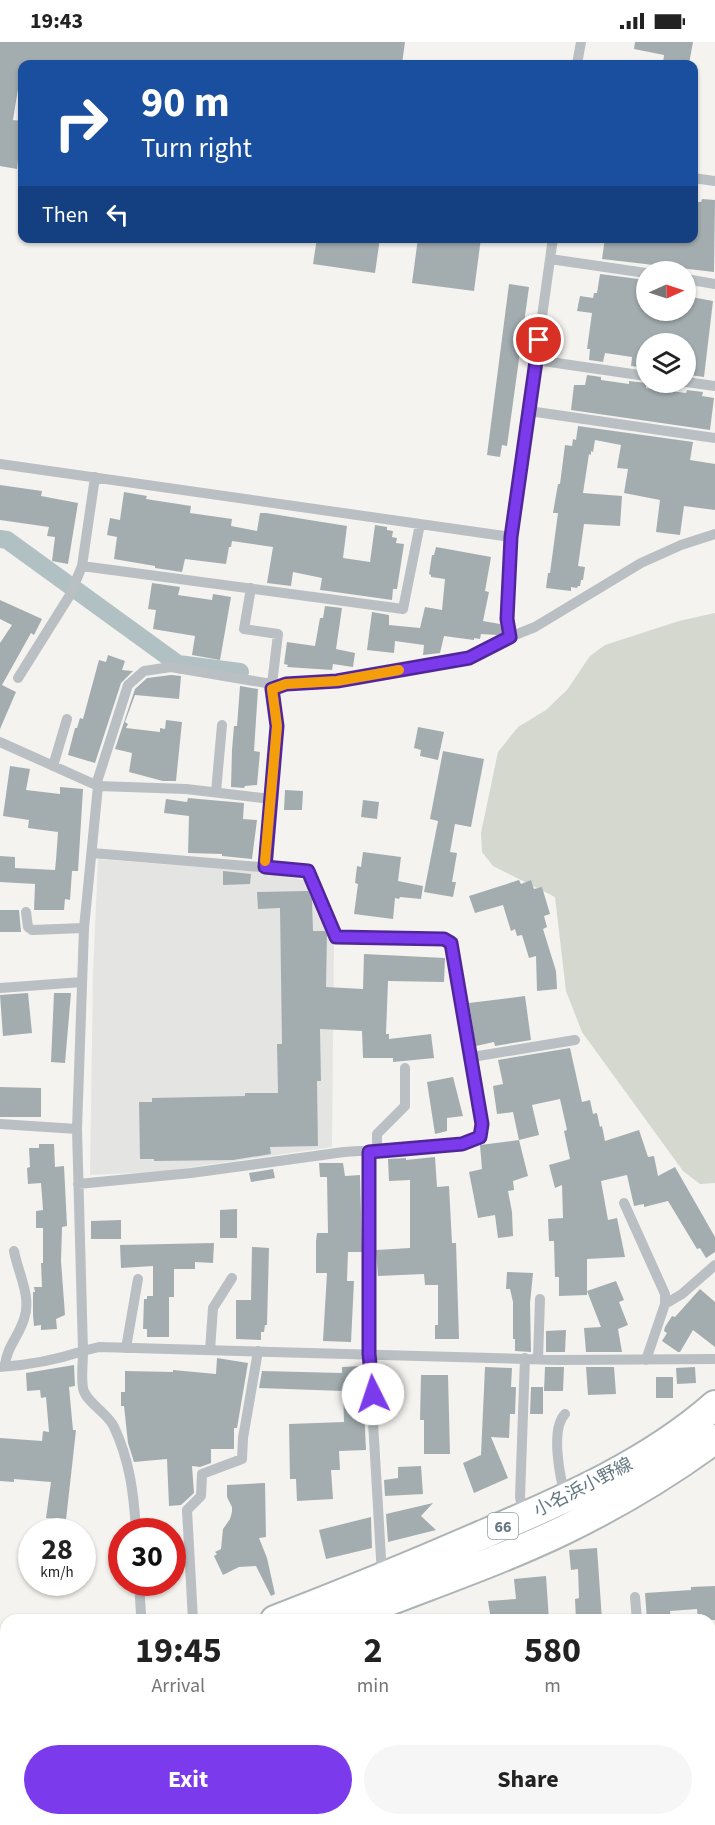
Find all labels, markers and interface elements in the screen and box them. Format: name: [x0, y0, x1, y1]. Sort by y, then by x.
text: 19:43: [30, 5, 83, 37]
text: 90 m: [141, 73, 230, 133]
icon: right: [42, 84, 120, 162]
text: Turn right: [141, 129, 252, 168]
icon: left: [101, 198, 134, 231]
text: Then: [42, 199, 89, 231]
north arrow: [636, 261, 696, 321]
map controls: [636, 261, 696, 393]
pin: [513, 314, 564, 365]
icon: arrive: [522, 323, 555, 356]
button: layers: [636, 333, 696, 393]
position arrow: [341, 1362, 405, 1426]
street label: 小名浜小野線: [529, 1452, 637, 1523]
road number: 66: [488, 1513, 518, 1539]
speed limit sign: 30: [108, 1518, 186, 1596]
text: 28: [41, 1528, 73, 1571]
text: km/h: [40, 1562, 74, 1583]
text: 19:45: [135, 1625, 222, 1676]
text: 2: [363, 1625, 382, 1676]
text: 580: [524, 1625, 581, 1676]
text: Arrival: [151, 1672, 205, 1700]
text: min: [357, 1672, 389, 1700]
text: m: [544, 1672, 561, 1700]
button: Exit: [24, 1745, 352, 1814]
button: Share: [364, 1745, 692, 1814]

